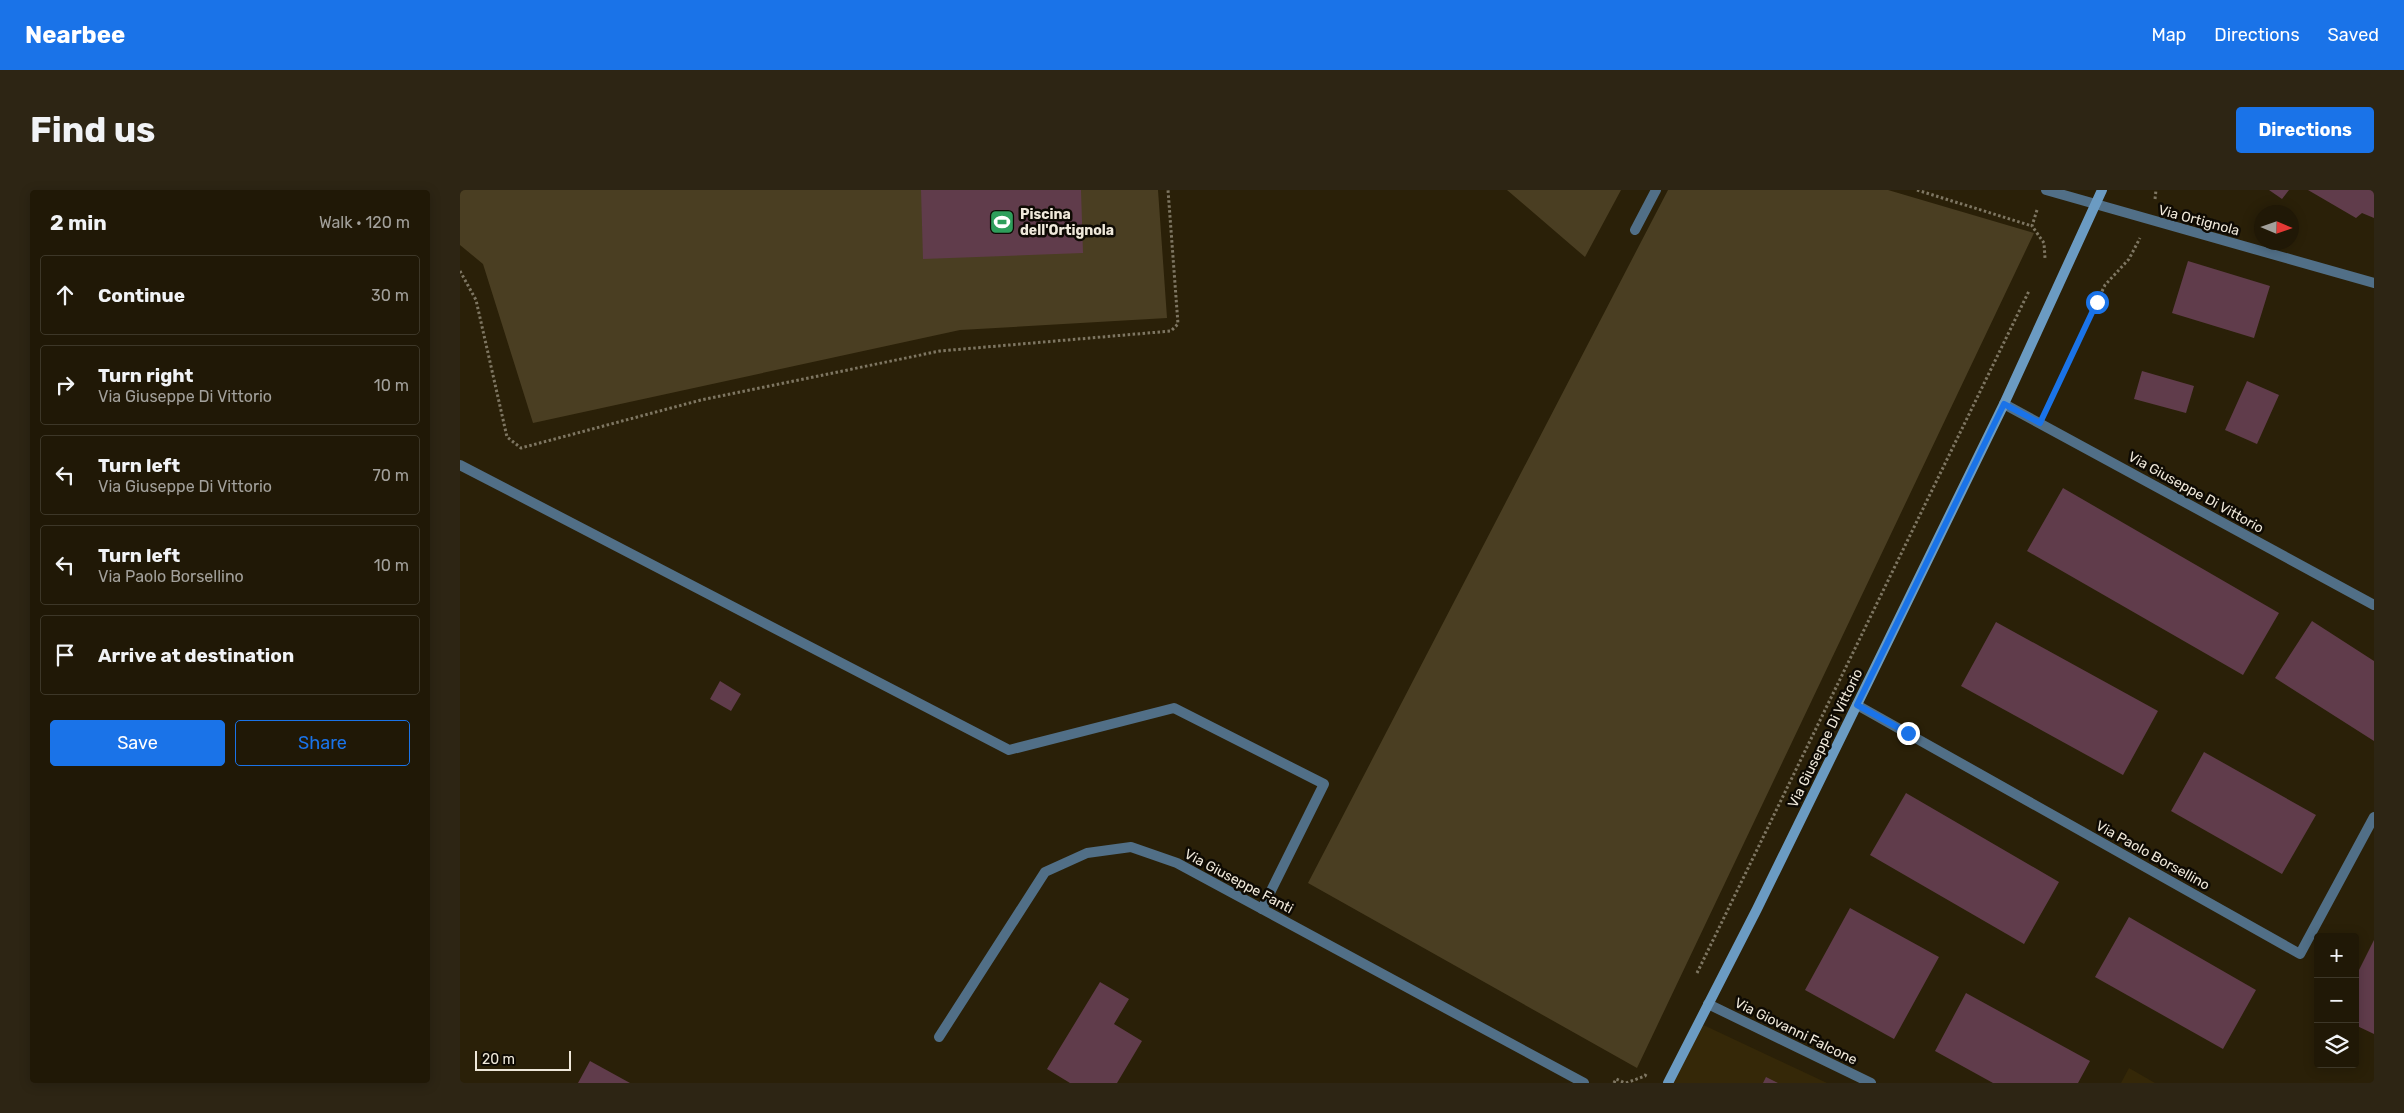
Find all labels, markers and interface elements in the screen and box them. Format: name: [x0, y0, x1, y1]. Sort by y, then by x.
text: Nearbee: [25, 21, 125, 49]
text: Map: [2151, 24, 2186, 46]
text: Directions: [2214, 24, 2300, 46]
text: Saved: [2328, 24, 2379, 46]
button: Directions: [2236, 107, 2374, 153]
text: Find us: [30, 109, 155, 151]
street label: Via Ortignola: [2156, 201, 2241, 239]
north arrow: [2254, 205, 2299, 250]
place label: Piscina dell'Ortignola: [1020, 206, 1114, 239]
sports icon: Piscina dell'Ortignola: [989, 209, 1015, 235]
text: 2 min: [50, 210, 107, 235]
text: Walk · 120 m: [319, 213, 410, 232]
icon: ahead: [51, 281, 79, 309]
text: Continue: [98, 284, 185, 307]
text: 30 m: [371, 286, 409, 305]
route start: [2086, 291, 2109, 314]
text: Turn right: [98, 364, 193, 387]
icon: right: [51, 371, 79, 399]
text: 10 m: [374, 376, 409, 395]
text: Via Giuseppe Di Vittorio: [98, 387, 272, 406]
street label: Via Giuseppe Di Vittorio: [2125, 448, 2266, 537]
text: Turn left: [98, 454, 180, 477]
icon: left: [51, 461, 79, 489]
text: 70 m: [372, 466, 409, 485]
text: Via Giuseppe Di Vittorio: [98, 477, 272, 496]
text: Turn left: [98, 544, 180, 567]
icon: left: [51, 551, 79, 579]
text: 10 m: [374, 556, 409, 575]
text: Via Paolo Borsellino: [98, 567, 244, 586]
icon: arrive: [51, 641, 79, 669]
text: Arrive at destination: [98, 644, 294, 667]
street label: Via Giuseppe Di Vittorio: [1784, 666, 1866, 810]
button: Save: [50, 720, 225, 766]
button: Share: [235, 720, 410, 766]
route end: [1897, 722, 1920, 745]
street label: Via Paolo Borsellino: [2093, 817, 2213, 894]
street label: Via Giuseppe Fanti: [1181, 846, 1296, 917]
map controls: [2314, 933, 2359, 1068]
button: +: [2314, 933, 2359, 978]
button: −: [2314, 978, 2359, 1023]
street label: Via Giovanni Falcone: [1732, 994, 1860, 1069]
button: layers: [2314, 1023, 2359, 1068]
scale bar: [475, 1048, 571, 1071]
text: 20 m: [482, 1051, 515, 1068]

